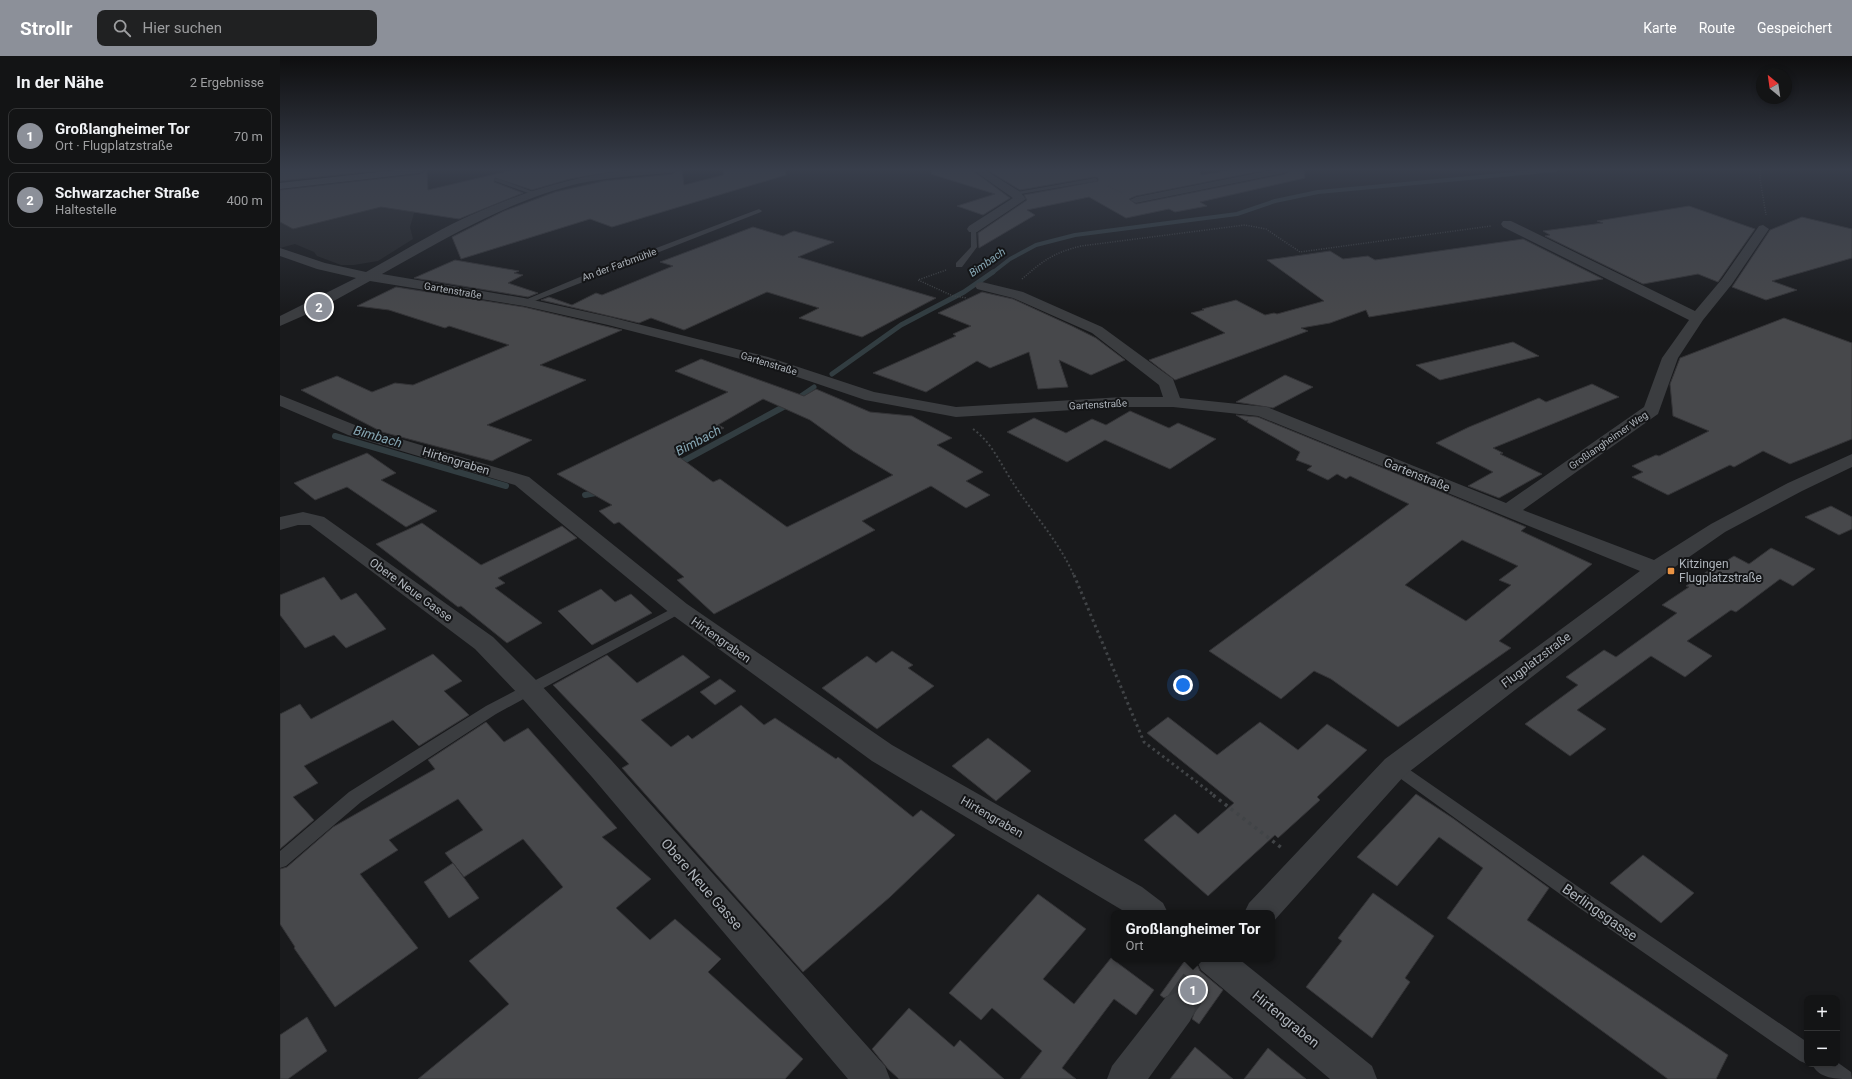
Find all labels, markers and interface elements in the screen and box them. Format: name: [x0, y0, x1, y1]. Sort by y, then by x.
search box: [97, 10, 377, 46]
text: Strollr: [20, 17, 73, 40]
icon: search: [111, 17, 133, 39]
text: Hier suchen: [143, 19, 222, 37]
text: Karte: [1643, 20, 1677, 36]
text: Route: [1699, 20, 1735, 36]
text: Gespeichert: [1757, 20, 1832, 36]
north arrow: [1756, 68, 1792, 104]
text: In der Nähe: [16, 72, 104, 92]
text: 2 Ergebnisse: [190, 75, 264, 90]
text: Großlangheimer Tor: [55, 120, 190, 138]
text: 1: [26, 129, 34, 144]
text: 70 m: [234, 129, 263, 144]
text: Ort · Flugplatzstraße: [55, 138, 173, 153]
text: Schwarzacher Straße: [55, 184, 199, 202]
text: 2: [26, 193, 34, 208]
text: 400 m: [226, 193, 263, 208]
text: Haltestelle: [55, 202, 117, 217]
water label: Bimbach: [966, 245, 1008, 280]
street label: An der Farbmühle: [580, 246, 658, 283]
street label: Gartenstraße: [423, 280, 483, 301]
pin: 2: [306, 292, 332, 322]
street label: Gartenstraße: [739, 350, 798, 377]
street label: Gartenstraße: [1069, 397, 1127, 412]
street label: Großlangheimer Weg: [1567, 409, 1650, 472]
water label: Bimbach: [352, 422, 404, 451]
water label: Bimbach: [673, 422, 724, 459]
street label: Hirtengraben: [421, 444, 491, 478]
street label: Gartenstraße: [1382, 455, 1452, 495]
street label: Obere Neue Gasse: [367, 555, 455, 625]
place label: Kitzingen Flugplatzstraße: [1679, 557, 1762, 585]
marker: Kitzingen Flugplatzstraße: [1666, 566, 1676, 576]
street label: Hirtengraben: [688, 614, 754, 666]
street label: Flugplatzstraße: [1499, 629, 1573, 691]
your location: [1173, 675, 1193, 695]
street label: Hirtengraben: [958, 794, 1026, 840]
street label: Obere Neue Gasse: [658, 835, 746, 933]
street label: Berlingsgasse: [1559, 880, 1641, 944]
popup: [1111, 910, 1275, 962]
text: Großlangheimer Tor: [1126, 920, 1260, 938]
text: Ort: [1126, 938, 1144, 953]
pin: 1: [1180, 975, 1206, 1005]
street label: Hirtengraben: [1249, 987, 1323, 1051]
map controls: [1804, 995, 1840, 1067]
button: +: [1804, 995, 1840, 1031]
button: −: [1804, 1031, 1840, 1067]

